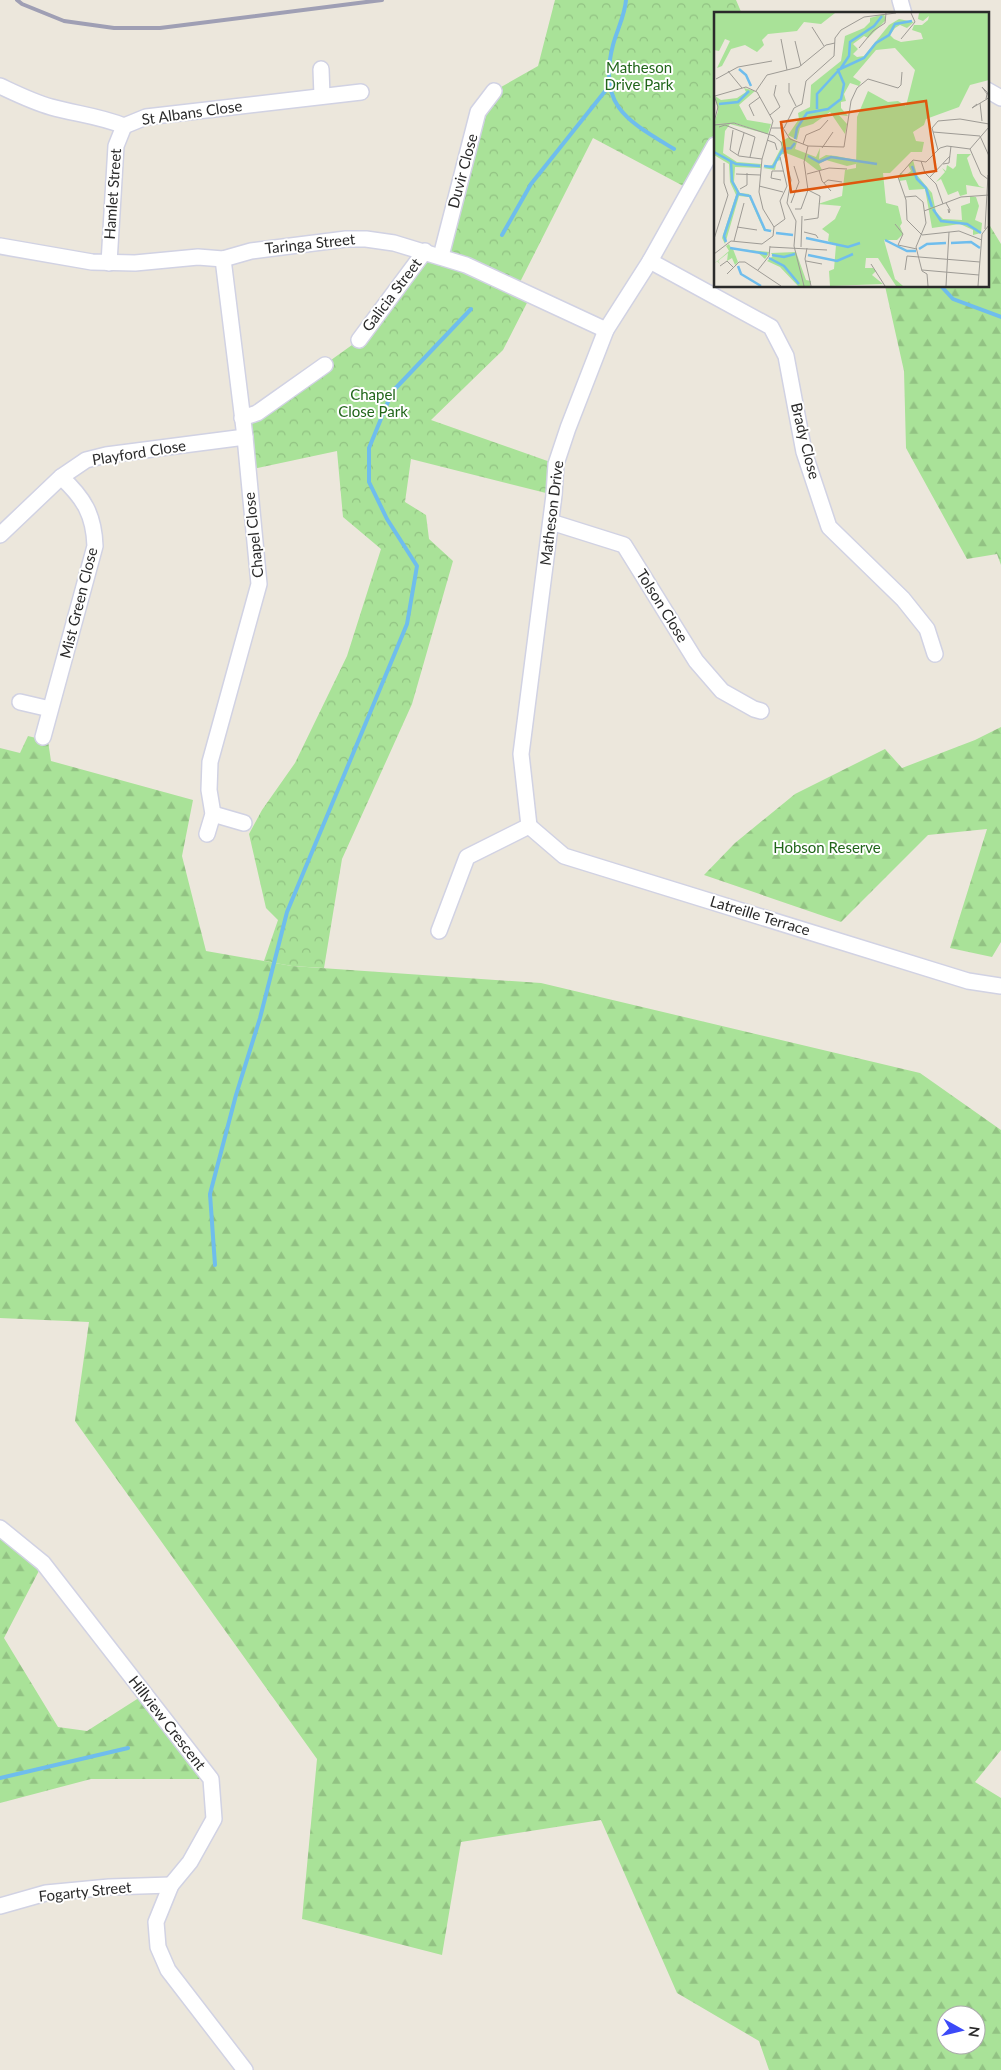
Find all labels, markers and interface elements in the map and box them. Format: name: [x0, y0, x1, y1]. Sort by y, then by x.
inset map: [714, 12, 988, 288]
park label: Matheson Drive Park: [605, 58, 674, 93]
street label: St Albans Close: [140, 96, 243, 128]
street label: Duvir Close: [443, 131, 481, 210]
street label: Hamlet Street: [100, 147, 124, 240]
street label: Taringa Street: [264, 229, 357, 257]
street label: Galicia Street: [358, 254, 425, 335]
park label: Chapel Close Park: [338, 385, 408, 420]
street label: Brady Close: [788, 401, 824, 481]
street label: Playford Close: [91, 436, 187, 468]
street label: Matheson Drive: [536, 459, 566, 566]
street label: Chapel Close: [240, 491, 266, 579]
street label: Mist Green Close: [56, 545, 101, 660]
street label: Tolson Close: [633, 566, 692, 645]
park label: Hobson Reserve: [773, 838, 881, 856]
street label: Latreille Terrace: [708, 891, 813, 939]
street label: Hillview Crescent: [125, 1672, 211, 1774]
street label: Fogarty Street: [38, 1877, 133, 1905]
north arrow: [936, 2005, 986, 2055]
text: N: [965, 2025, 984, 2038]

